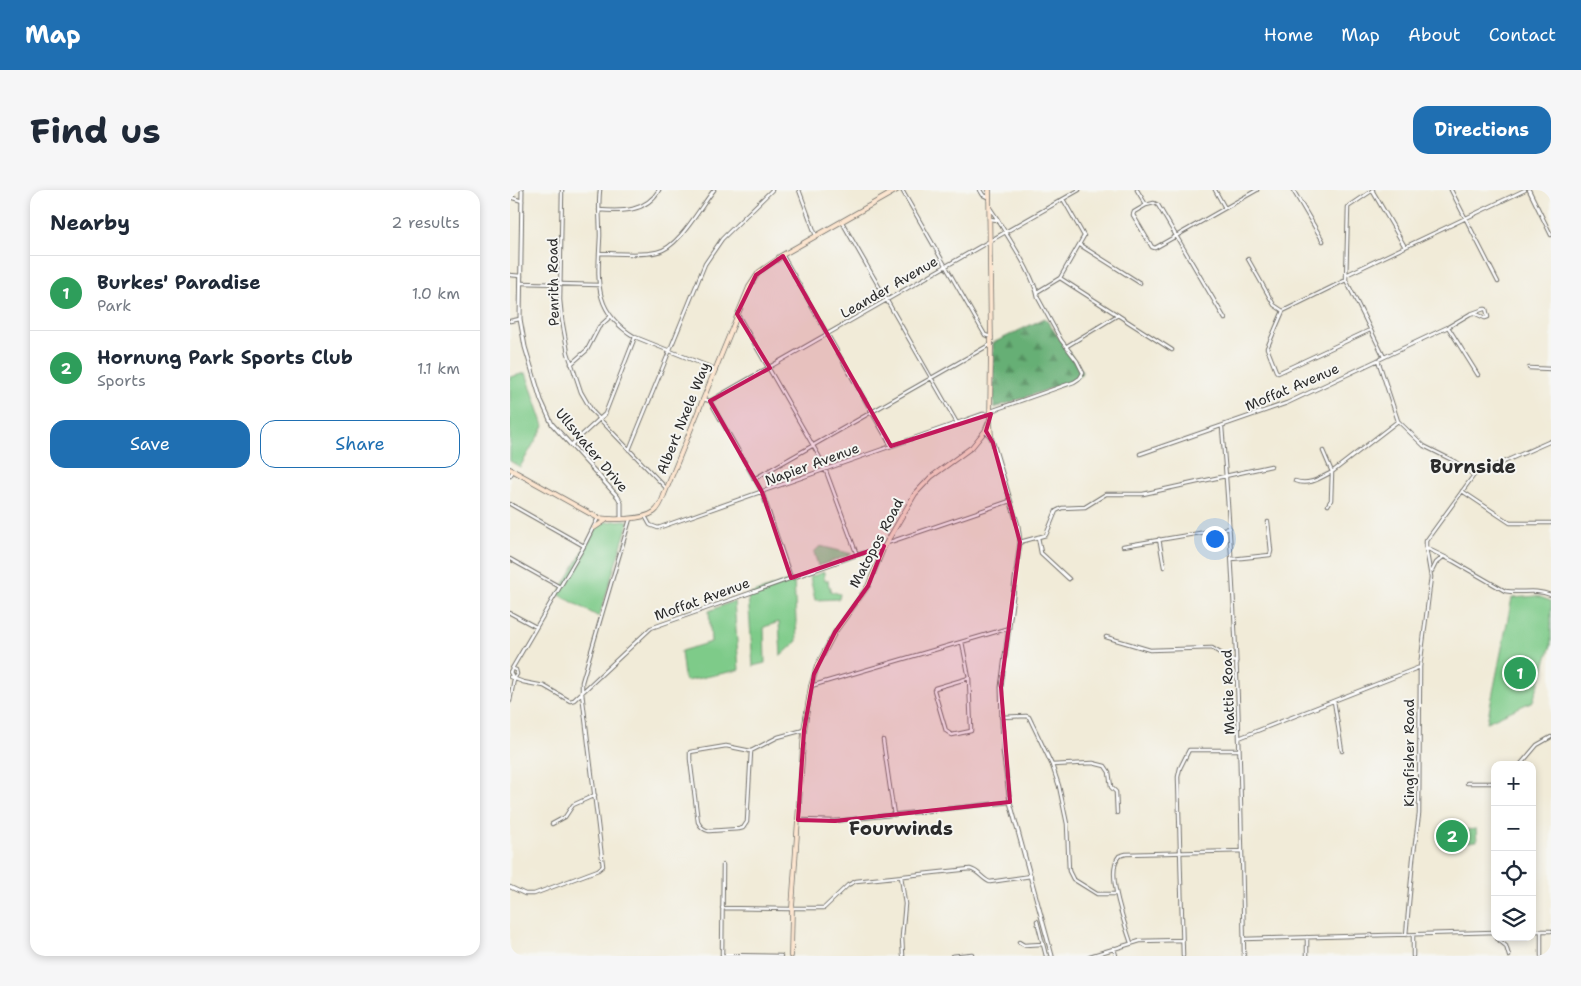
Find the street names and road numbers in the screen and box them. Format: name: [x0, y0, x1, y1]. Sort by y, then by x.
street label: Penrith Road: [543, 238, 563, 326]
street label: Leander Avenue: [837, 252, 941, 322]
street label: Albert Nxele Way: [652, 359, 714, 477]
street label: Moffat Avenue: [1242, 359, 1342, 415]
street label: Ullswater Drive: [552, 404, 632, 496]
street label: Napier Avenue: [762, 439, 862, 489]
street label: Matopos Road: [845, 495, 907, 591]
street label: Moffat Avenue: [652, 573, 752, 625]
street label: Mattie Road: [1218, 649, 1238, 735]
street label: Kingfisher Road: [1400, 699, 1418, 807]

